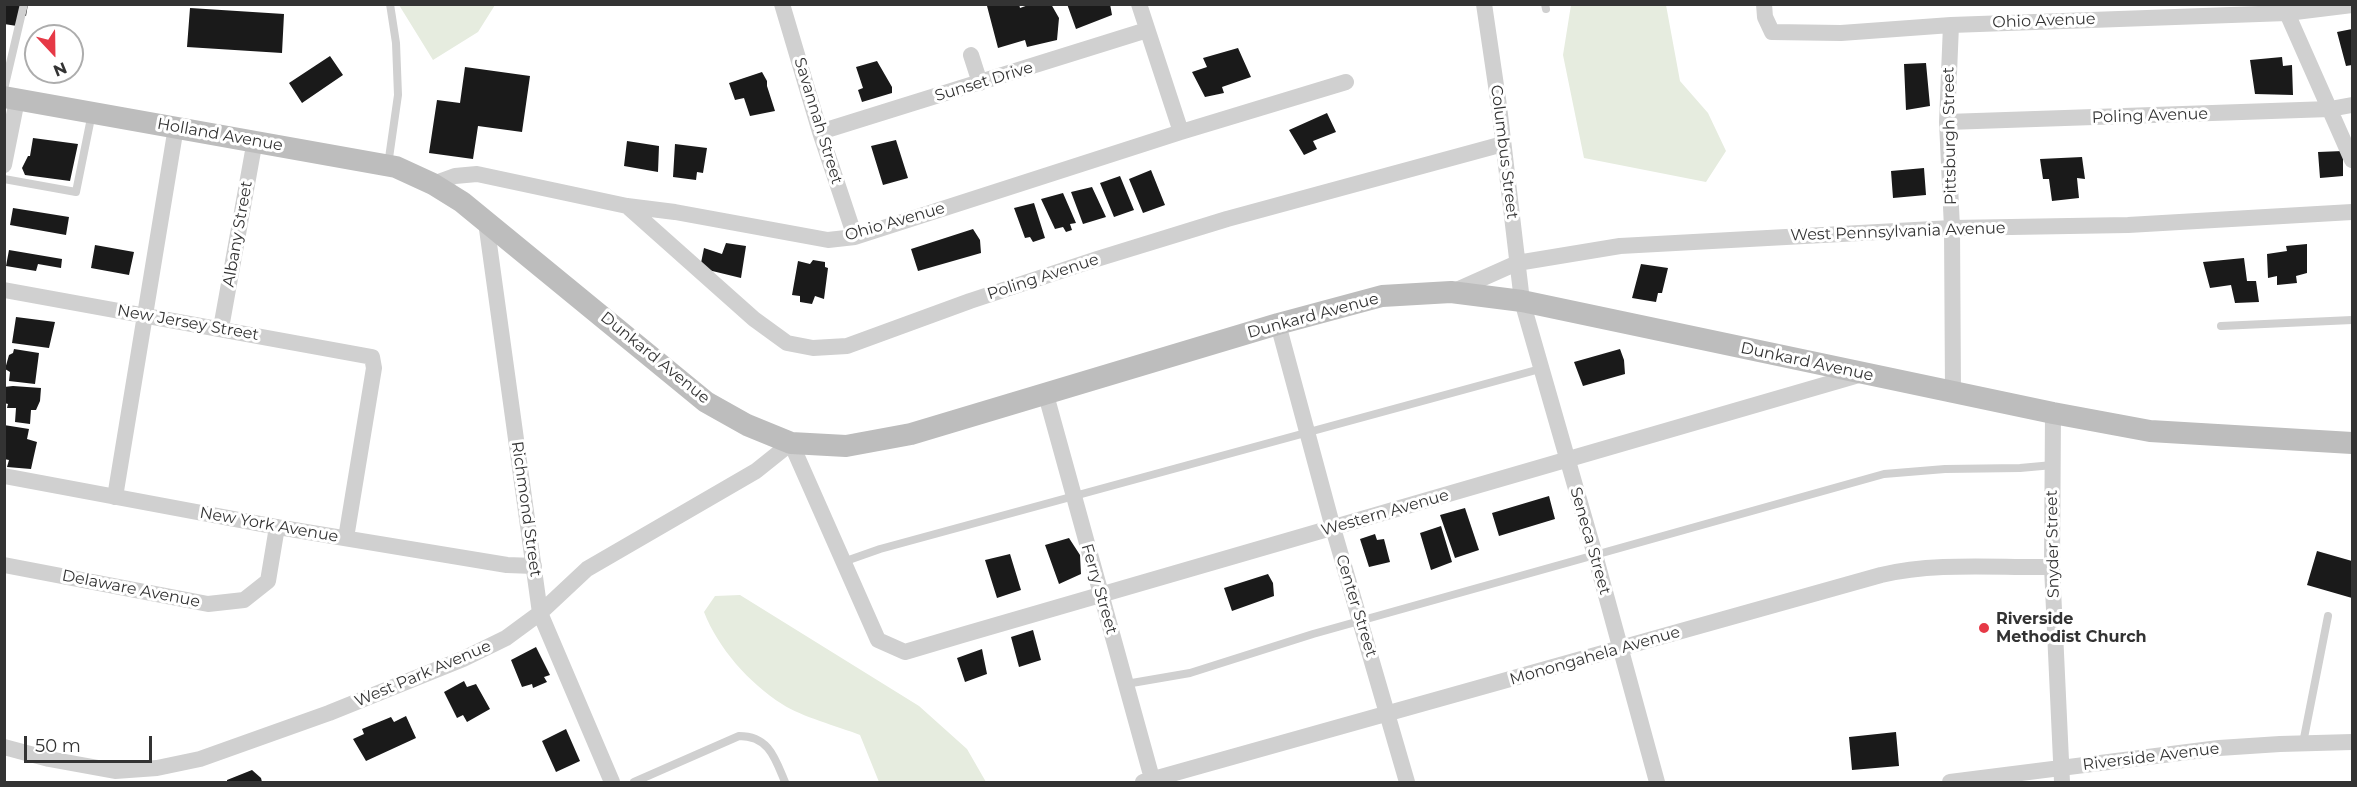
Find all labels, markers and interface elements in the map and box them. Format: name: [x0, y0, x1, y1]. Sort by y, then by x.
street label: Ohio Avenue: [1992, 10, 2096, 32]
north arrow: [24, 24, 84, 84]
street label: Savannah Street: [790, 55, 846, 187]
text: N: [51, 58, 70, 81]
street label: Sunset Drive: [933, 58, 1035, 106]
street label: Pittsburgh Street: [1939, 67, 1961, 205]
street label: Columbus Street: [1486, 84, 1522, 220]
street label: Poling Avenue: [2092, 104, 2208, 128]
street label: Holland Avenue: [156, 114, 284, 156]
street label: Albany Street: [219, 179, 257, 289]
street label: Ohio Avenue: [843, 199, 947, 245]
street label: West Pennsylvania Avenue: [1790, 219, 2006, 245]
street label: Poling Avenue: [985, 250, 1101, 304]
street label: Dunkard Avenue: [1245, 289, 1381, 343]
street label: New Jersey Street: [116, 301, 260, 345]
street label: Dunkard Avenue: [596, 308, 714, 408]
street label: Dunkard Avenue: [1739, 339, 1875, 385]
street label: Richmond Street: [507, 440, 545, 578]
street label: Seneca Street: [1565, 485, 1615, 597]
street label: Western Avenue: [1319, 486, 1451, 540]
street label: Snyder Street: [2042, 490, 2064, 598]
street label: New York Avenue: [198, 503, 340, 547]
street label: Ferry Street: [1077, 541, 1121, 637]
street label: Center Street: [1331, 552, 1381, 660]
street label: Delaware Avenue: [60, 566, 202, 612]
place label: Riverside Methodist Church: [1996, 609, 2147, 647]
marker: Riverside Methodist Church: [1977, 621, 1991, 635]
street label: Monongahela Avenue: [1508, 622, 1682, 690]
street label: West Park Avenue: [352, 637, 494, 711]
scale bar: [27, 724, 154, 762]
text: 50 m: [35, 735, 81, 757]
street label: Riverside Avenue: [2082, 739, 2220, 775]

